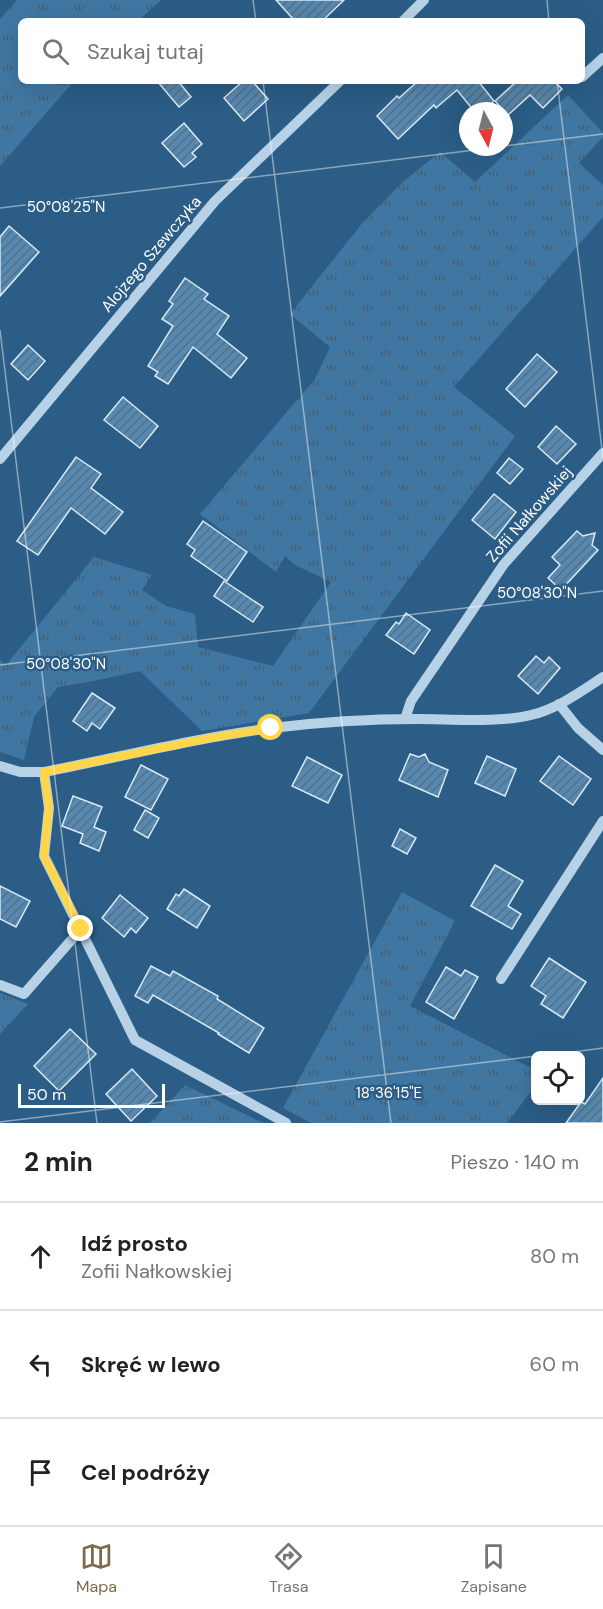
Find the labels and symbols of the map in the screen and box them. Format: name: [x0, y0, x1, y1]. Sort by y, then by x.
north arrow: [459, 102, 513, 156]
street label: Alojzego Szewczyka: [96, 191, 206, 317]
text: 50°08'25"N: [27, 197, 105, 217]
street label: Zofii Nałkowskiej: [481, 462, 577, 566]
text: 50°08'30"N: [497, 583, 577, 603]
text: 50°08'30"N: [26, 654, 106, 674]
route start: [257, 714, 283, 740]
route end: [67, 915, 93, 941]
scale bar: [18, 1081, 165, 1108]
text: 18°36'15"E: [356, 1083, 422, 1103]

